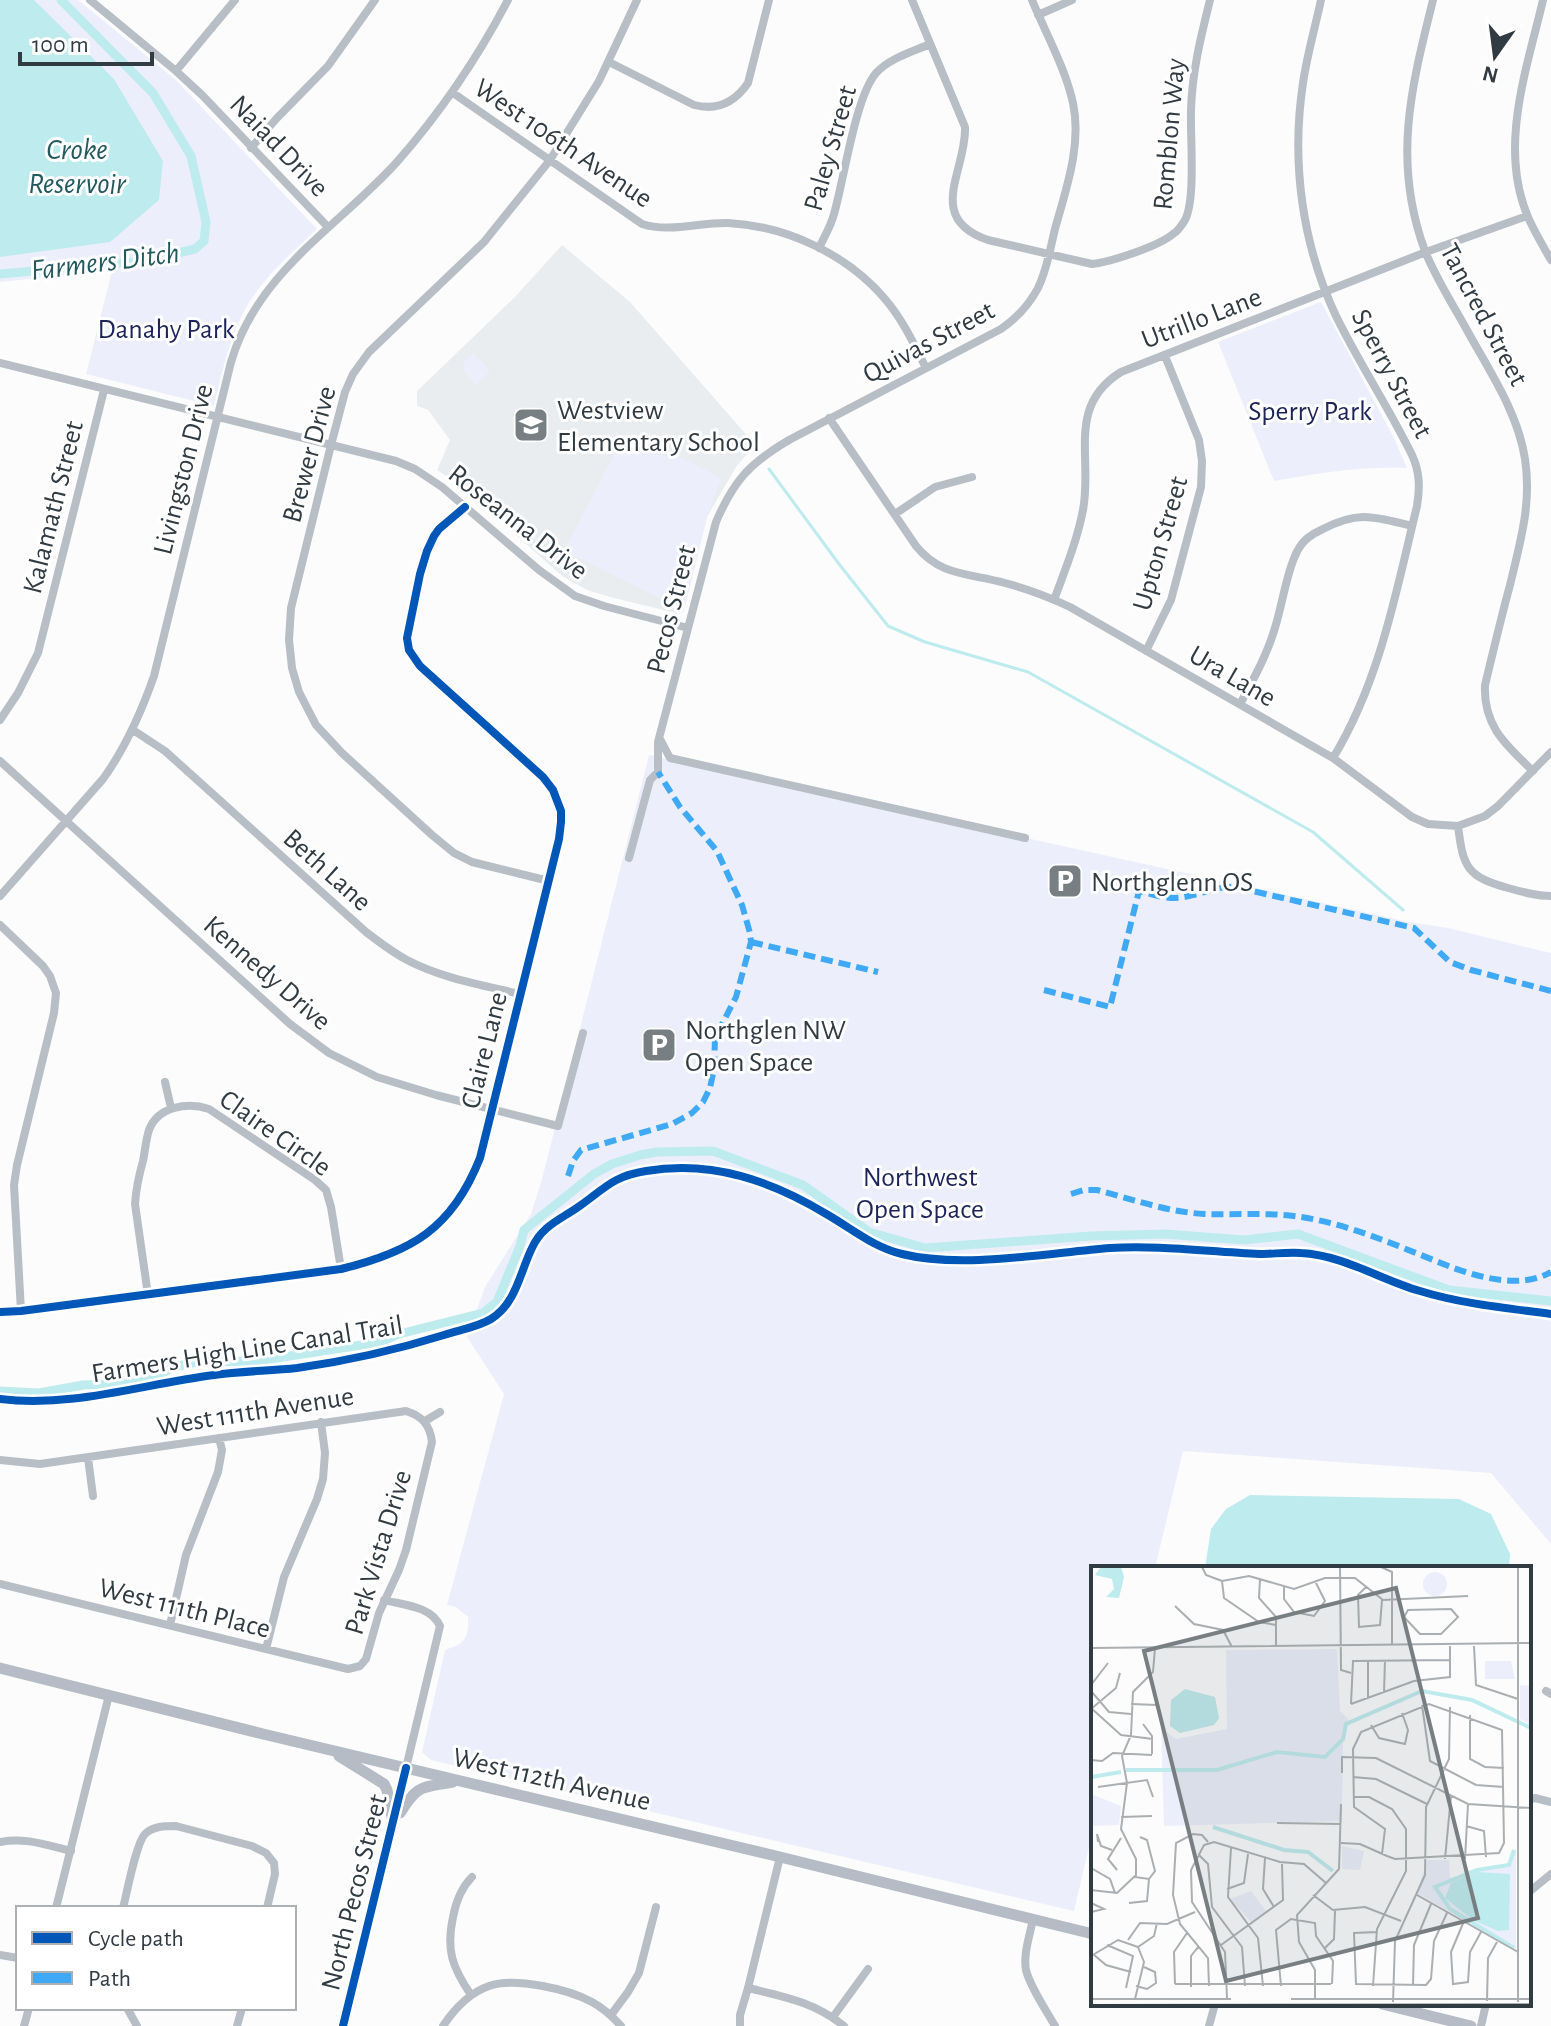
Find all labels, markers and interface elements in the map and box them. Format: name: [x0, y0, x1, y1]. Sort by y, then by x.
scale bar: [20, 16, 152, 66]
north arrow: [1455, 16, 1535, 96]
text: 100 m: [32, 33, 89, 57]
street label: Romblon Way: [1149, 57, 1191, 211]
text: N: [1480, 62, 1500, 87]
street label: West 106th Avenue: [469, 74, 657, 213]
street label: Paley Street: [800, 83, 862, 214]
street label: Naiad Drive: [224, 90, 333, 202]
water label: Croke Reservoir: [28, 135, 127, 199]
water label: Farmers Ditch: [29, 238, 181, 286]
street label: Tancred Street: [1434, 239, 1532, 391]
street label: Utrillo Lane: [1138, 283, 1266, 355]
street label: Quivas Street: [859, 297, 999, 389]
street label: Sperry Street: [1346, 305, 1437, 443]
park label: Danahy Park: [97, 316, 235, 344]
street label: Livingston Drive: [149, 381, 219, 558]
street label: Brewer Drive: [278, 383, 342, 526]
place label: Westview Elementary School: [557, 397, 760, 457]
park label: Sperry Park: [1248, 398, 1372, 426]
school or university icon: Westview Elementary School: [512, 406, 550, 444]
street label: Kalamath Street: [19, 418, 89, 597]
street label: Roseanna Drive: [443, 460, 593, 586]
street label: Upton Street: [1128, 473, 1193, 614]
street label: Pecos Street: [642, 542, 701, 677]
street label: Ura Lane: [1184, 641, 1280, 713]
street label: Beth Lane: [277, 824, 376, 917]
parking icon: Northglenn OS: [1046, 862, 1084, 900]
place label: Northglenn OS: [1091, 869, 1253, 897]
street label: Kennedy Drive: [198, 911, 336, 1036]
street label: Claire Lane: [457, 989, 513, 1112]
place label: Northglen NW Open Space: [685, 1017, 846, 1077]
parking icon: Northglen NW Open Space: [640, 1026, 678, 1064]
street label: Claire Circle: [214, 1085, 336, 1182]
park label: Northwest Open Space: [856, 1164, 984, 1224]
street label: Farmers High Line Canal Trail: [90, 1312, 405, 1388]
street label: West 111th Avenue: [155, 1383, 356, 1441]
street label: Park Vista Drive: [341, 1467, 417, 1638]
inset map: [1091, 1566, 1531, 2006]
street label: West 111th Place: [96, 1574, 273, 1644]
street label: West 112th Avenue: [450, 1744, 653, 1816]
street label: North Pecos Street: [317, 1792, 393, 1993]
legend: [16, 1906, 296, 2010]
text: Cycle path: [88, 1927, 184, 1951]
text: Path: [88, 1967, 131, 1991]

